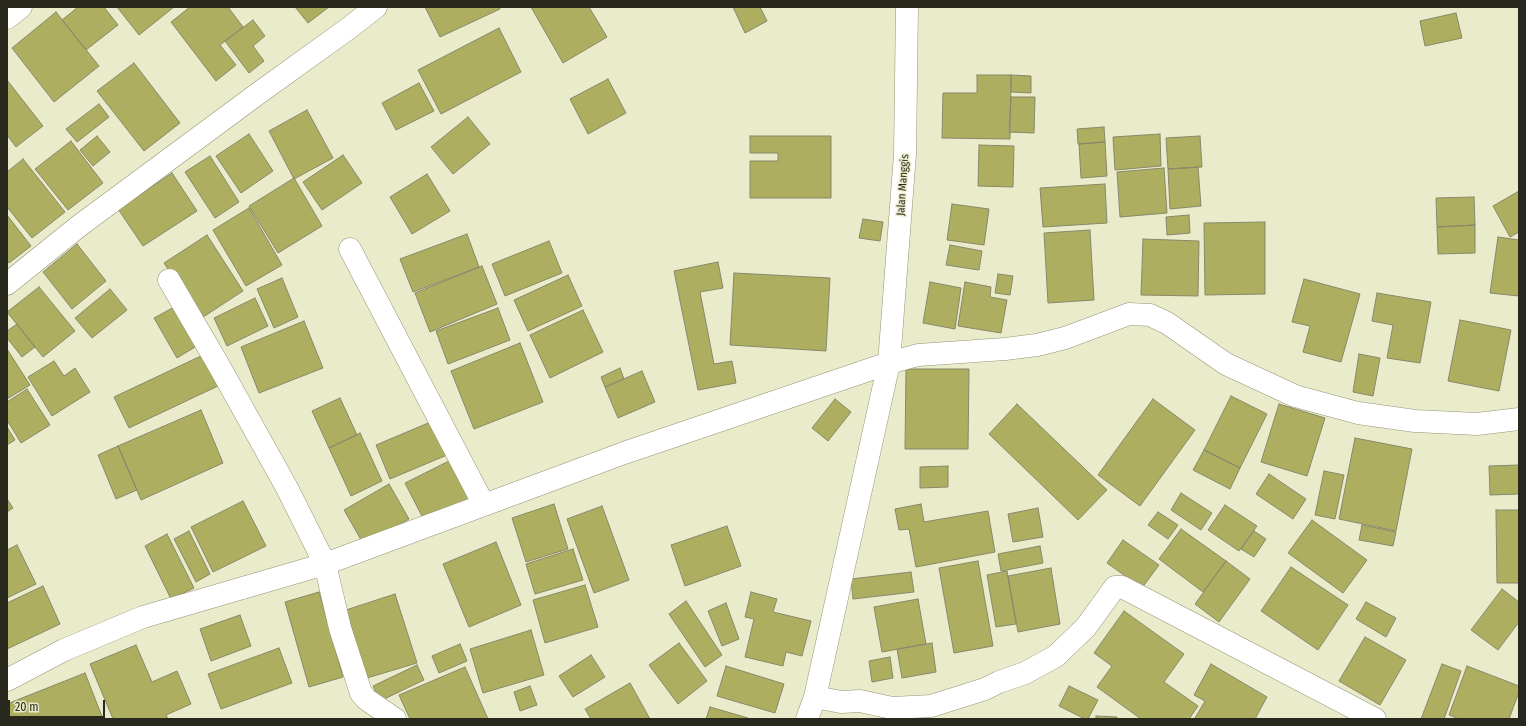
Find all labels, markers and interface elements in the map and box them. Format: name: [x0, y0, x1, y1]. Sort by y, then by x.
street label: Jalan Manggis: [894, 154, 912, 216]
scale bar: [10, 692, 107, 718]
text: 20 m: [15, 700, 39, 714]

